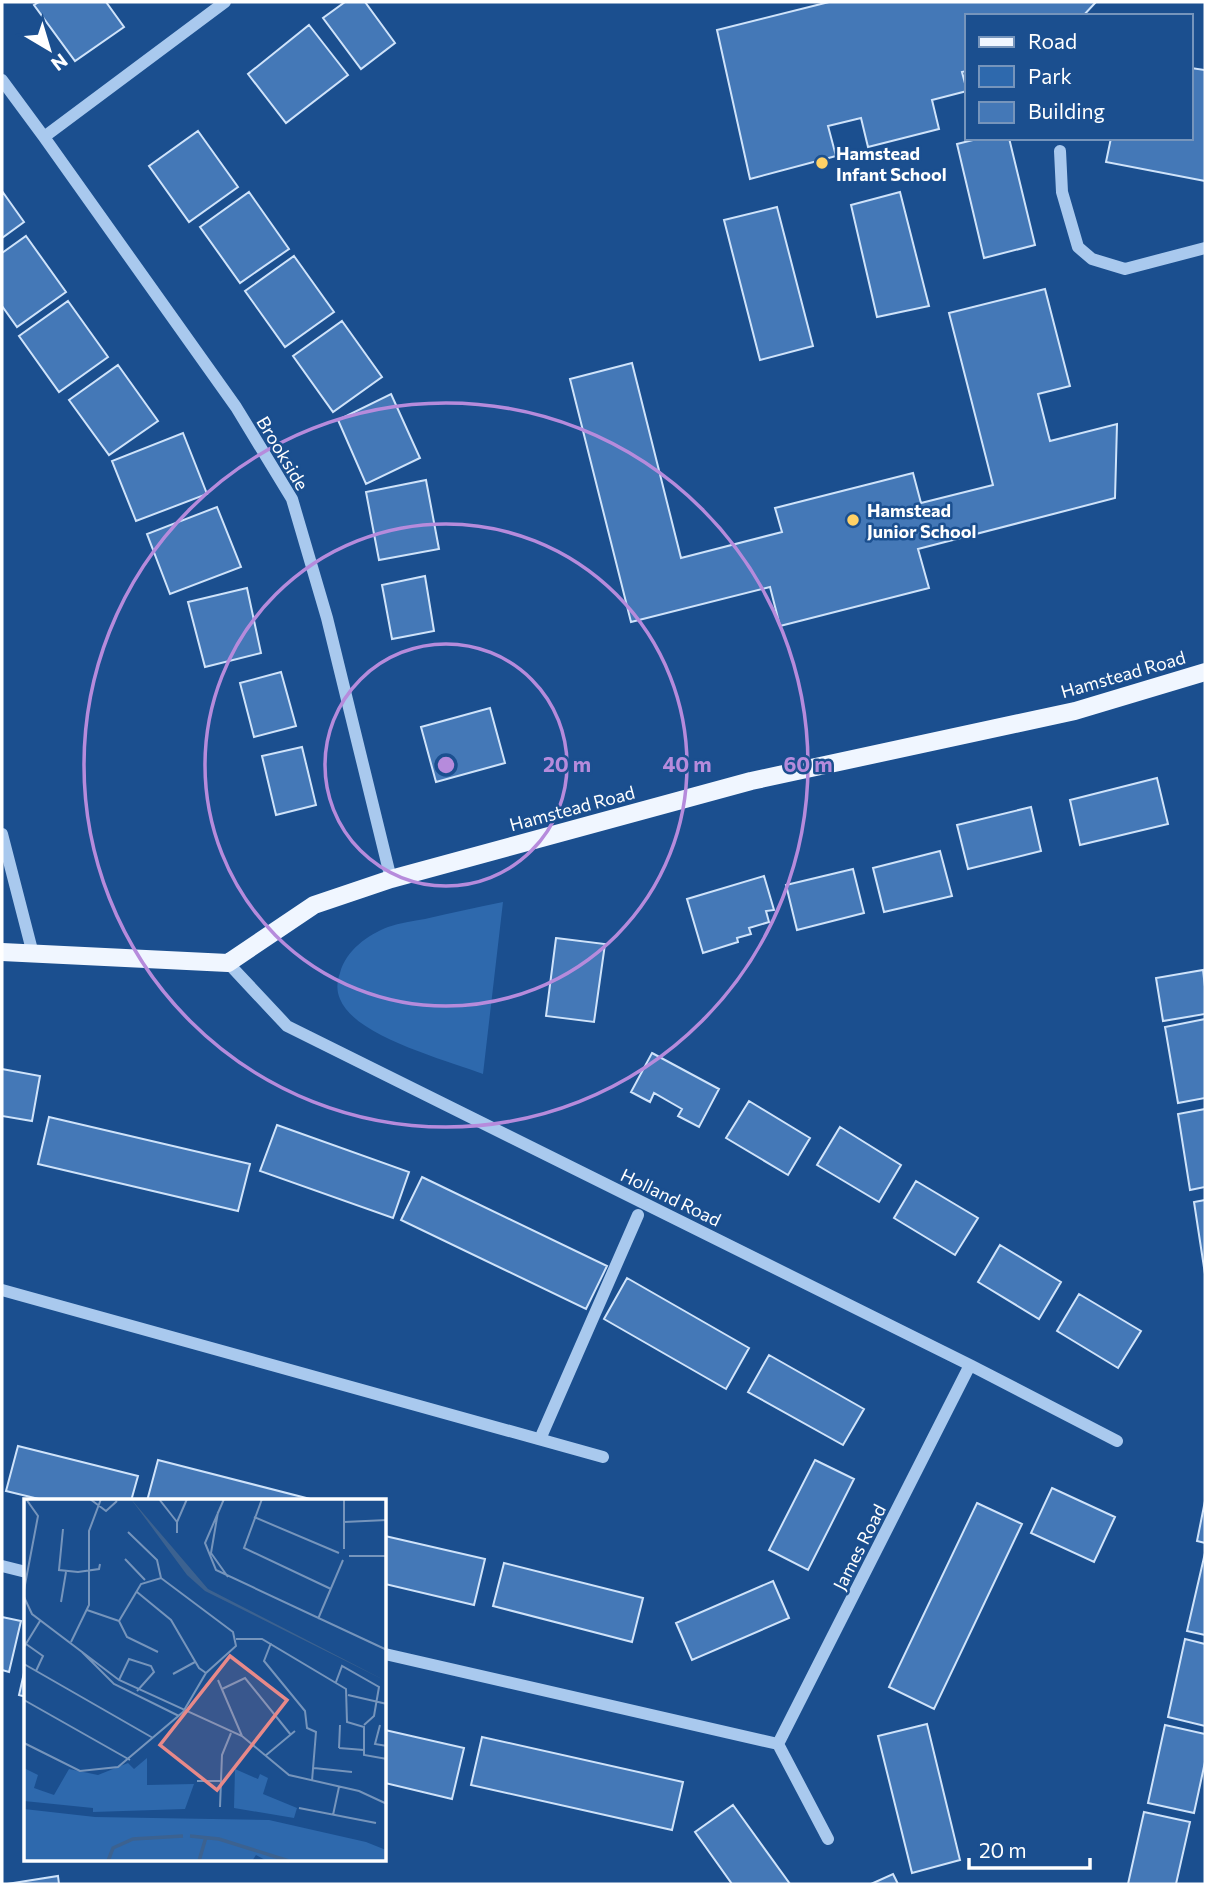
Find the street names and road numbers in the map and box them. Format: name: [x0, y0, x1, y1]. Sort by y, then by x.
street label: Brookside: [252, 412, 314, 494]
street label: Hamstead Road: [1058, 646, 1188, 702]
street label: Hamstead Road: [507, 781, 637, 835]
street label: Holland Road: [617, 1163, 725, 1231]
street label: James Road: [828, 1500, 890, 1594]

